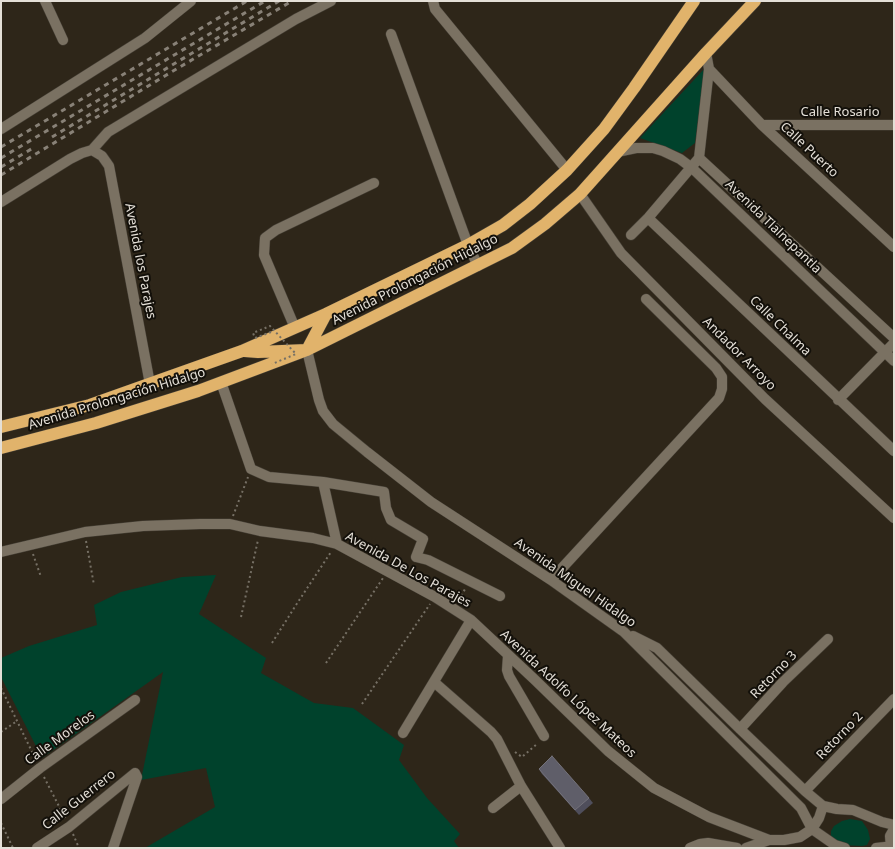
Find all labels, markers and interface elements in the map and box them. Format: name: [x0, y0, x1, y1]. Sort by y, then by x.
street label: Calle Rosario: [801, 104, 879, 120]
street label: Calle Puerto: [777, 119, 841, 181]
street label: Avenida Tlalnepantla: [722, 177, 824, 277]
street label: Avenida los Parajes: [121, 202, 159, 320]
street label: Avenida Prolongación Hidalgo: [329, 231, 501, 329]
street label: Calle Chalma: [746, 293, 814, 359]
street label: Andador Arroyo: [699, 314, 779, 394]
street label: Avenida Prolongación Hidalgo: [27, 365, 207, 433]
street label: Avenida De Los Parajes: [342, 529, 474, 611]
street label: Avenida Miguel Hidalgo: [511, 535, 639, 631]
street label: Avenida Adolfo López Mateos: [497, 627, 639, 761]
street label: Retorno 3: [748, 648, 800, 702]
street label: Calle Morelos: [22, 707, 98, 769]
street label: Retorno 2: [814, 709, 866, 763]
street label: Calle Guerrero: [39, 767, 119, 833]

